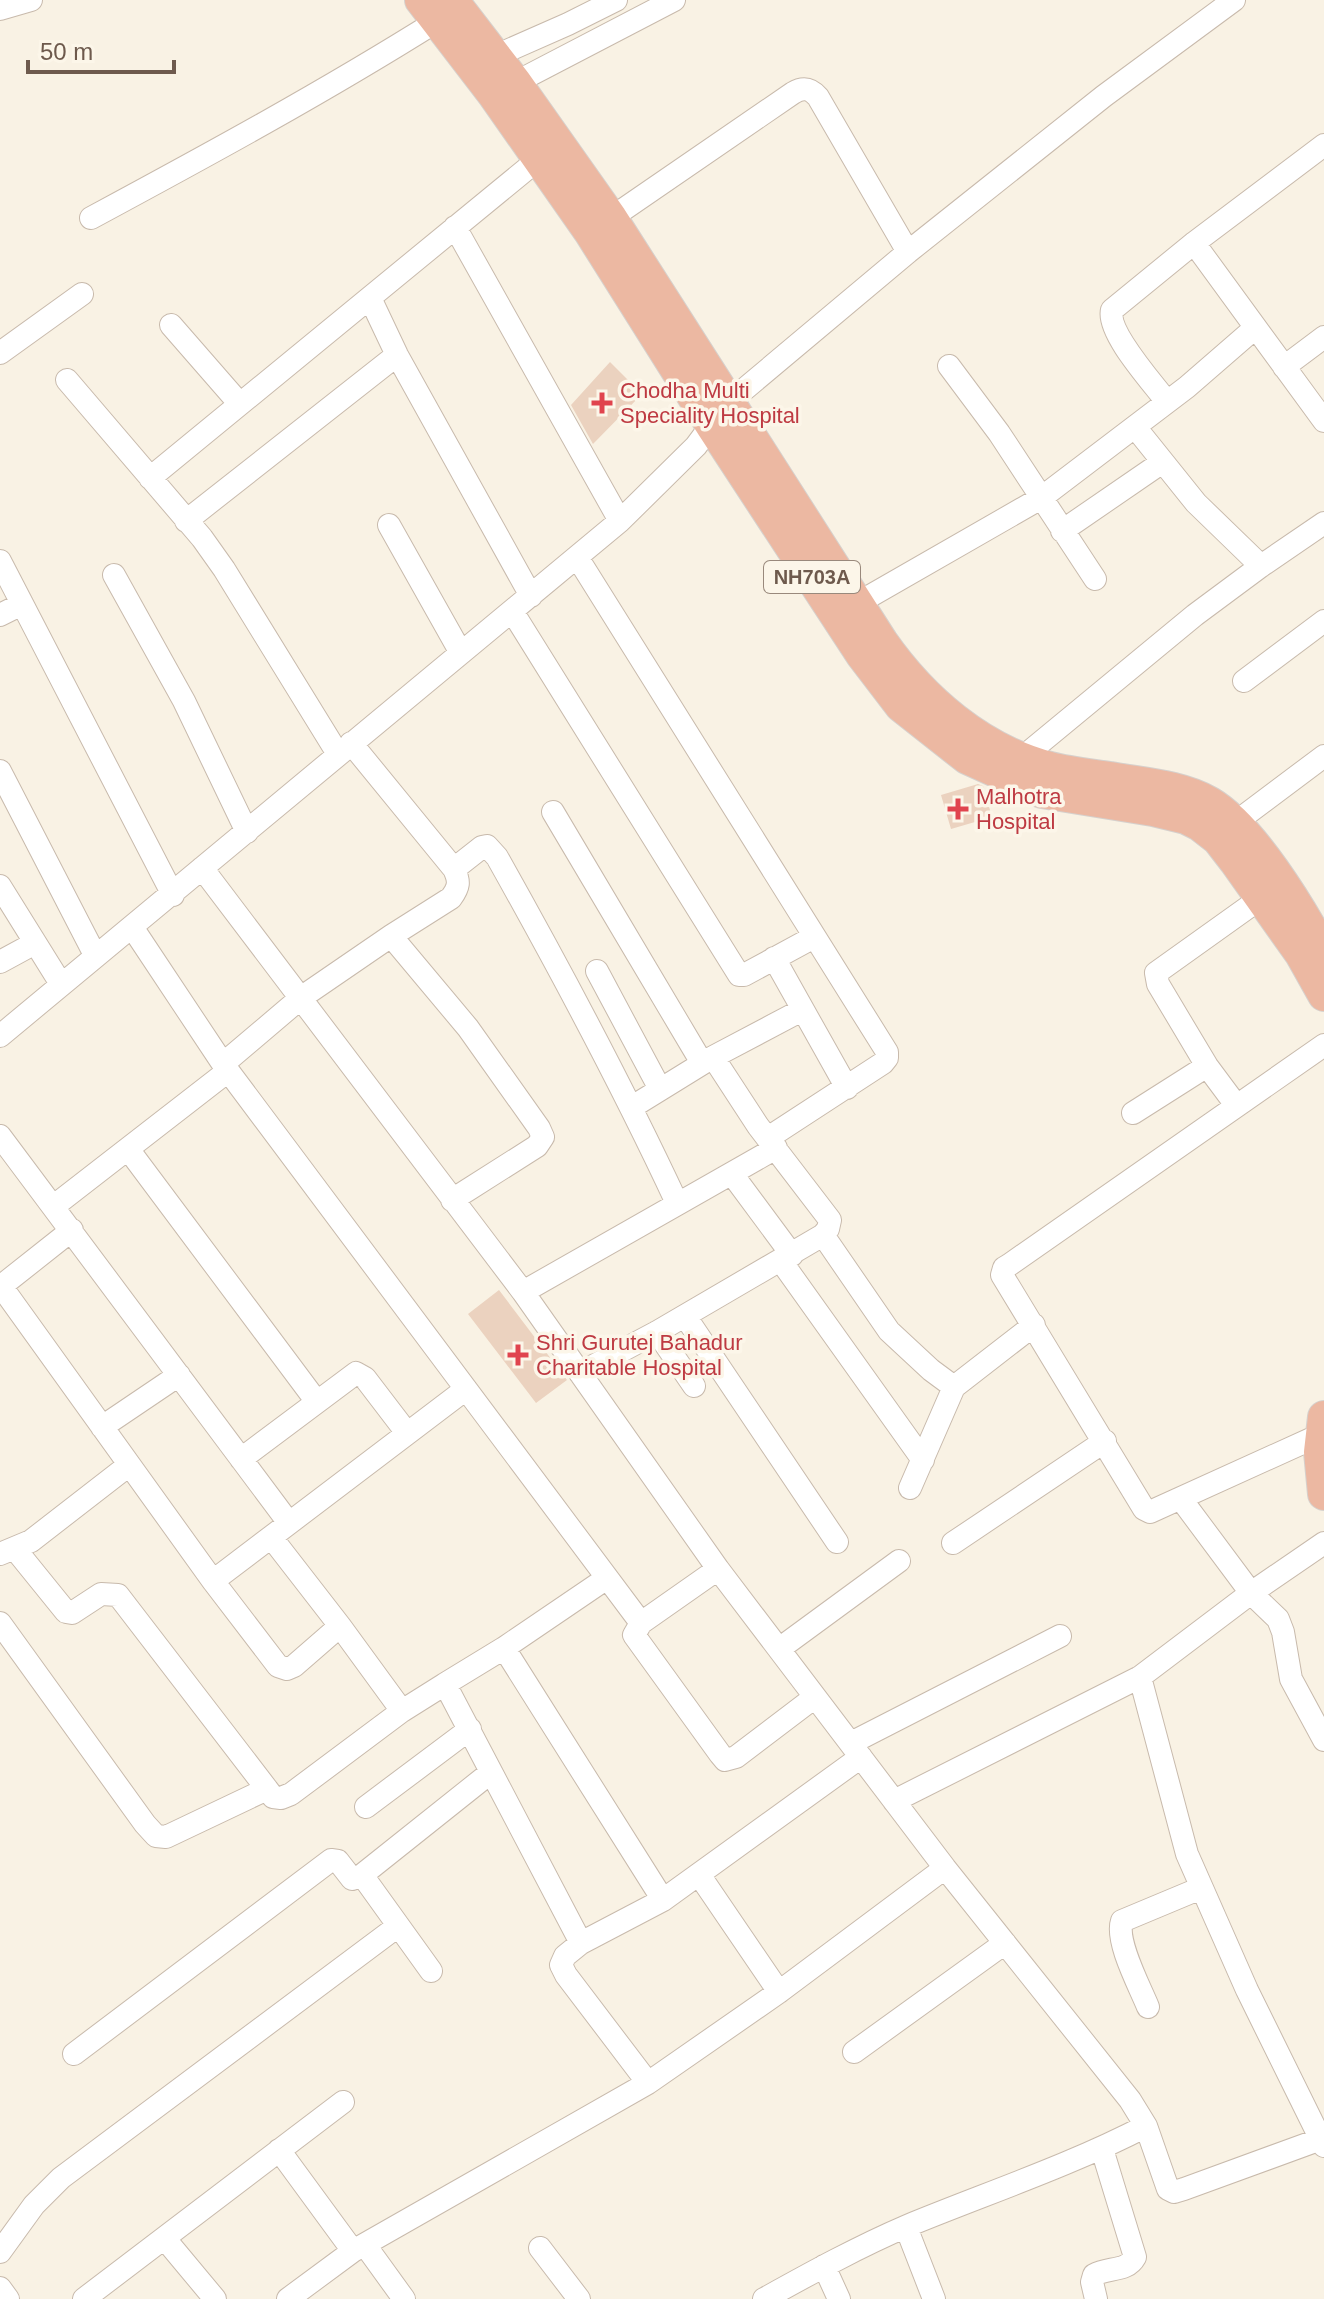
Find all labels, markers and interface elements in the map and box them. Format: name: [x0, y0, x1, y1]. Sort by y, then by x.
scale bar: [28, 24, 174, 74]
text: 50 m: [40, 38, 93, 65]
place label: Chodha Multi Speciality Hospital: [620, 378, 800, 428]
marker: Chodha Multi Speciality Hospital: [591, 392, 613, 414]
road number: NH703A: [764, 561, 860, 593]
place label: Malhotra Hospital: [976, 784, 1062, 834]
marker: Malhotra Hospital: [947, 798, 969, 820]
place label: Shri Gurutej Bahadur Charitable Hospital: [536, 1330, 743, 1380]
marker: Shri Gurutej Bahadur Charitable Hospital: [507, 1344, 529, 1366]

